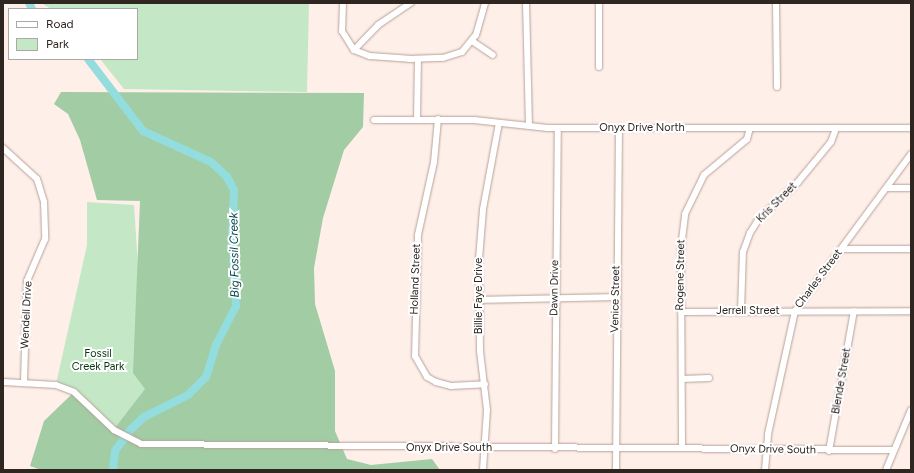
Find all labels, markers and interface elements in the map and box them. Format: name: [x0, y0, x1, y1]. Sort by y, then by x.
legend: [8, 8, 138, 60]
text: Road: [46, 17, 74, 31]
text: Park: [46, 37, 69, 51]
street label: Onyx Drive North: [599, 121, 685, 135]
street label: Kris Street: [754, 180, 800, 226]
water label: Big Fossil Creek: [227, 212, 243, 298]
street label: Rogene Street: [674, 239, 688, 311]
street label: Holland Street: [408, 243, 424, 315]
street label: Charles Street: [793, 247, 845, 311]
street label: Billie Faye Drive: [472, 258, 486, 334]
street label: Dawn Drive: [548, 260, 562, 316]
street label: Venice Street: [609, 265, 623, 333]
street label: Wendell Drive: [19, 281, 35, 349]
street label: Jerrell Street: [716, 304, 780, 318]
street label: Blende Street: [830, 347, 854, 415]
park label: Fossil Creek Park: [72, 348, 124, 374]
street label: Onyx Drive South: [406, 441, 492, 455]
street label: Onyx Drive South: [730, 443, 816, 457]

